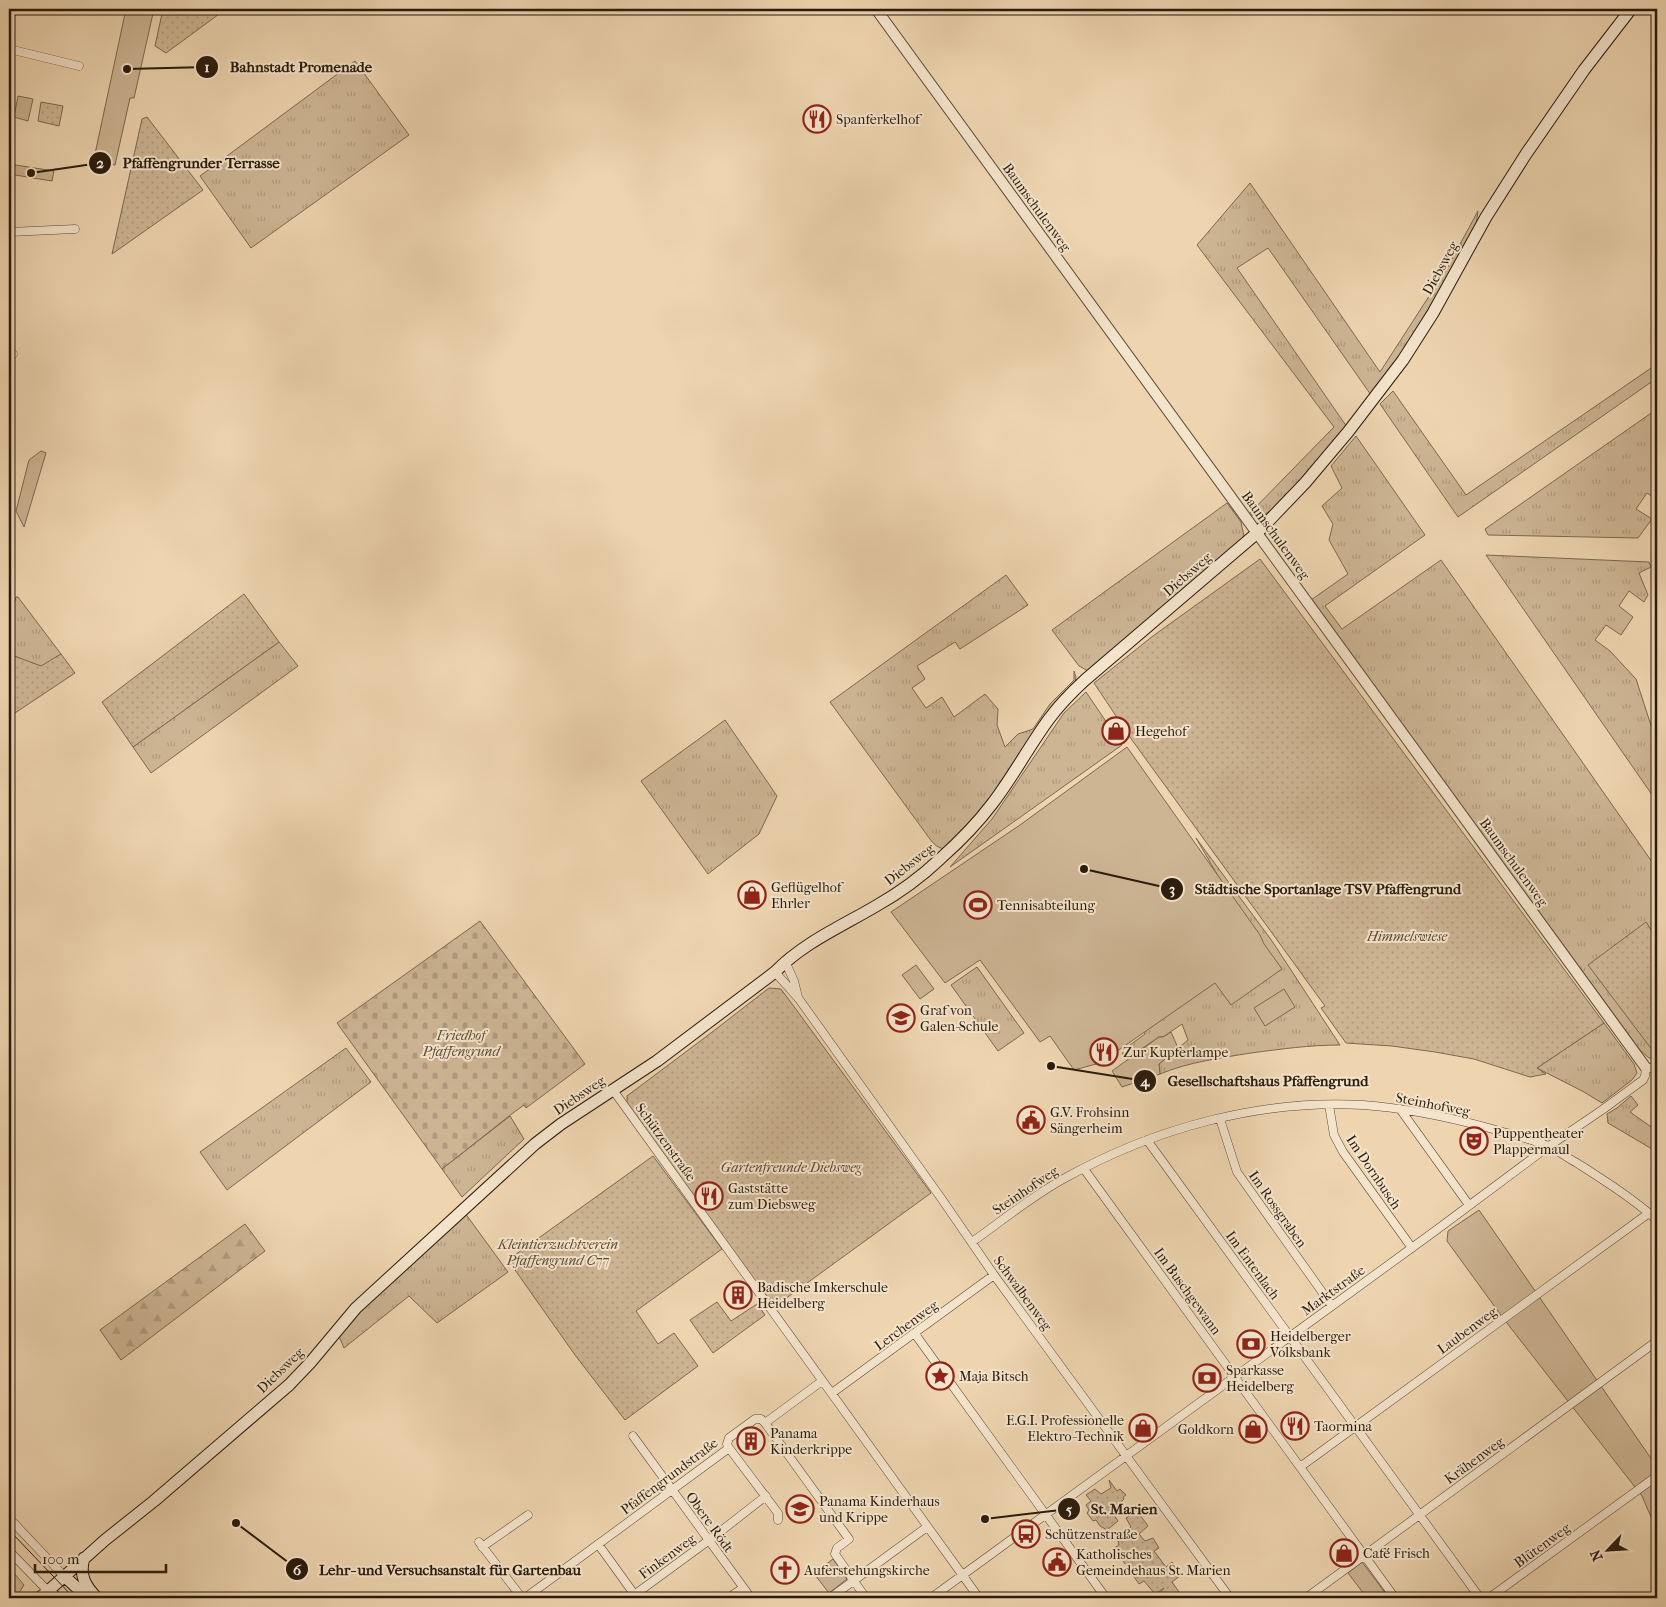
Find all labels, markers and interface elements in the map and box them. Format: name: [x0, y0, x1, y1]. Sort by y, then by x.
callout: Bahnstadt Promenade: [195, 52, 382, 82]
text: 1: [204, 58, 210, 76]
text: Bahnstadt Promenade: [230, 58, 373, 76]
restaurant icon: Spanferkelhof: [802, 104, 832, 134]
place label: Spanferkelhof: [836, 111, 923, 128]
callout: Pfaffengrunder Terrasse: [88, 148, 290, 178]
text: 2: [96, 154, 104, 172]
text: Pfaffengrunder Terrasse: [122, 154, 280, 172]
street label: Baumschulenweg: [999, 160, 1075, 255]
street label: Diebsweg: [1419, 238, 1462, 298]
street label: Baumschulenweg: [1238, 488, 1314, 583]
street label: Diebsweg: [1160, 548, 1215, 600]
shop icon: Hegehof: [1101, 716, 1131, 746]
place label: Hegehof: [1135, 723, 1190, 740]
street label: Baumschulenweg: [1476, 815, 1552, 910]
street label: Diebsweg: [881, 839, 938, 889]
callout: Städtische Sportanlage TSV Pfaffengrund: [1160, 874, 1471, 904]
place label: Geflügelhof Ehrler: [771, 879, 845, 912]
shop icon: Geflügelhof Ehrler: [737, 880, 767, 910]
text: 3: [1169, 880, 1175, 898]
text: Städtische Sportanlage TSV Pfaffengrund: [1195, 880, 1462, 898]
sports icon: Tennisabteilung: [963, 890, 993, 920]
place label: Tennisabteilung: [997, 897, 1095, 914]
park label: Himmelswiese: [1366, 928, 1447, 945]
place label: Graf von Galen-Schule: [920, 1002, 999, 1035]
school or university icon: Graf von Galen-Schule: [886, 1003, 916, 1033]
park label: Friedhof Pfaffengrund: [421, 1027, 501, 1060]
restaurant icon: Zur Kupferlampe: [1089, 1037, 1119, 1067]
place label: Zur Kupferlampe: [1123, 1044, 1228, 1061]
callout: Gesellschaftshaus Pfaffengrund: [1132, 1066, 1378, 1096]
street label: Diebsweg: [550, 1072, 609, 1119]
text: 4: [1140, 1072, 1151, 1090]
text: Gesellschaftshaus Pfaffengrund: [1168, 1072, 1369, 1090]
street label: Steinhofweg: [1394, 1089, 1472, 1120]
street label: Schützenstraße: [632, 1100, 700, 1185]
place label: G.V. Frohsinn Sängerheim: [1050, 1104, 1129, 1137]
public building icon: G.V. Frohsinn Sängerheim: [1016, 1105, 1046, 1135]
place label: Puppentheater Plappermaul: [1493, 1125, 1584, 1158]
theatre icon: Puppentheater Plappermaul: [1459, 1126, 1489, 1156]
street label: Im Dornbusch: [1342, 1132, 1405, 1213]
park label: Gartenfreunde Diebsweg: [721, 1159, 862, 1176]
street label: Steinhofweg: [989, 1162, 1062, 1219]
street label: Im Rossgraben: [1245, 1168, 1310, 1251]
place label: Gaststätte zum Diebsweg: [728, 1180, 816, 1213]
restaurant icon: Gaststätte zum Diebsweg: [694, 1181, 724, 1211]
street label: Im Entenlach: [1222, 1228, 1283, 1303]
park label: Kleintierzuchtverein Pfaffengrund C77: [497, 1236, 618, 1269]
street label: Im Buschgewann: [1150, 1244, 1225, 1338]
street label: Schwalbenweg: [990, 1253, 1056, 1334]
street label: Marktstraße: [1298, 1262, 1368, 1319]
place label: Badische Imkerschule Heidelberg: [757, 1279, 888, 1312]
building icon: Badische Imkerschule Heidelberg: [723, 1280, 753, 1310]
street label: Lerchenweg: [871, 1296, 942, 1354]
street label: Laubenweg: [1434, 1303, 1501, 1358]
place label: Heidelberger Volksbank: [1269, 1328, 1351, 1361]
bank icon: Heidelberger Volksbank: [1236, 1329, 1266, 1359]
street label: Diebsweg: [253, 1344, 308, 1397]
place icon: Maja Bitsch: [925, 1361, 955, 1391]
place label: Sparkasse Heidelberg: [1226, 1362, 1294, 1395]
bank icon: Sparkasse Heidelberg: [1192, 1363, 1222, 1393]
place label: Maja Bitsch: [959, 1368, 1029, 1385]
restaurant icon: Taormina: [1280, 1411, 1310, 1441]
place label: E.G.I. Professionelle Elektro-Technik: [1006, 1412, 1125, 1445]
shop icon: E.G.I. Professionelle Elektro-Technik: [1128, 1413, 1158, 1443]
shop icon: Goldkorn: [1238, 1414, 1268, 1444]
place label: Taormina: [1314, 1418, 1373, 1435]
place label: Goldkorn: [1178, 1421, 1234, 1438]
place label: Panama Kinderkrippe: [770, 1425, 852, 1458]
building icon: Panama Kinderkrippe: [736, 1426, 766, 1456]
street label: Krähenweg: [1441, 1433, 1508, 1488]
street label: Pfaffengrundstraße: [617, 1434, 721, 1518]
street label: Obere Rödt: [682, 1489, 737, 1556]
place label: Panama Kinderhaus und Krippe: [818, 1493, 940, 1526]
school or university icon: Panama Kinderhaus und Krippe: [785, 1494, 815, 1524]
callout: St. Marien: [1056, 1494, 1168, 1524]
text: 5: [1066, 1500, 1073, 1518]
text: St. Marien: [1091, 1500, 1158, 1518]
bus stop icon: Schützenstraße: [1011, 1519, 1041, 1549]
street label: Blütenweg: [1511, 1519, 1574, 1571]
north arrow: [1584, 1524, 1634, 1574]
place label: Schützenstraße: [1045, 1526, 1137, 1543]
street label: Finkenweg: [636, 1530, 699, 1583]
shop icon: Café Frisch: [1329, 1538, 1359, 1568]
scale bar: [35, 1542, 166, 1574]
place label: Café Frisch: [1363, 1545, 1430, 1562]
place label: Katholisches Gemeindehaus St. Marien: [1076, 1546, 1231, 1579]
public building icon: Katholisches Gemeindehaus St. Marien: [1042, 1547, 1072, 1577]
text: N: [1587, 1547, 1607, 1564]
text: 100 m: [42, 1550, 80, 1568]
callout: Lehr- und Versuchsanstalt für Gartenbau: [284, 1554, 591, 1584]
church icon: Auferstehungskirche: [770, 1555, 800, 1585]
text: 6: [293, 1561, 302, 1579]
text: Lehr- und Versuchsanstalt für Gartenbau: [319, 1561, 581, 1579]
place label: Auferstehungskirche: [803, 1562, 930, 1579]

